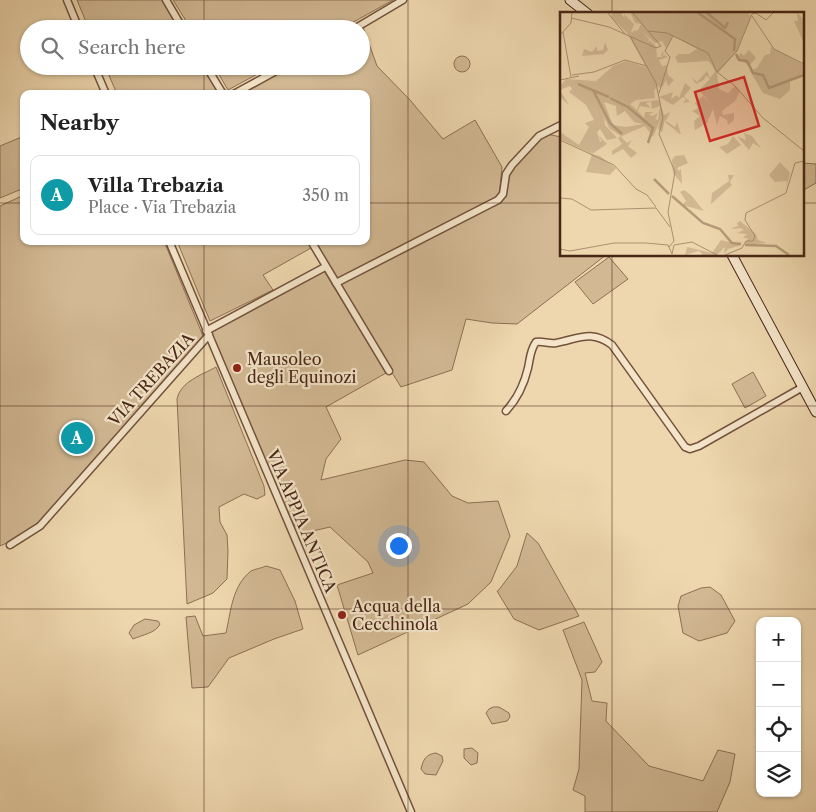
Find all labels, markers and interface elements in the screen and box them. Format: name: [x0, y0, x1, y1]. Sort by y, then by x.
inset map: [560, 12, 804, 256]
search box: [20, 20, 370, 75]
icon: search: [38, 34, 66, 62]
text: Search here: [78, 36, 186, 59]
text: Nearby: [40, 110, 119, 135]
text: Villa Trebazia: [88, 174, 224, 197]
text: A: [51, 185, 63, 205]
text: 350 m: [302, 185, 349, 205]
text: Place · Via Trebazia: [88, 197, 236, 217]
street label: VIA TREBAZIA: [103, 327, 199, 431]
place label: Mausoleo degli Equinozi: [247, 349, 357, 387]
marker: Mausoleo degli Equinozi: [231, 362, 243, 374]
pin: A: [61, 419, 93, 457]
street label: VIA APPIA ANTICA: [262, 446, 342, 596]
your location: [386, 533, 412, 559]
place label: Acqua della Cecchinola: [351, 596, 441, 634]
marker: Acqua della Cecchinola: [336, 609, 348, 621]
map controls: [756, 617, 801, 797]
button: +: [756, 617, 801, 662]
button: −: [756, 662, 801, 707]
button: locate: [756, 707, 801, 752]
button: layers: [756, 752, 801, 797]

